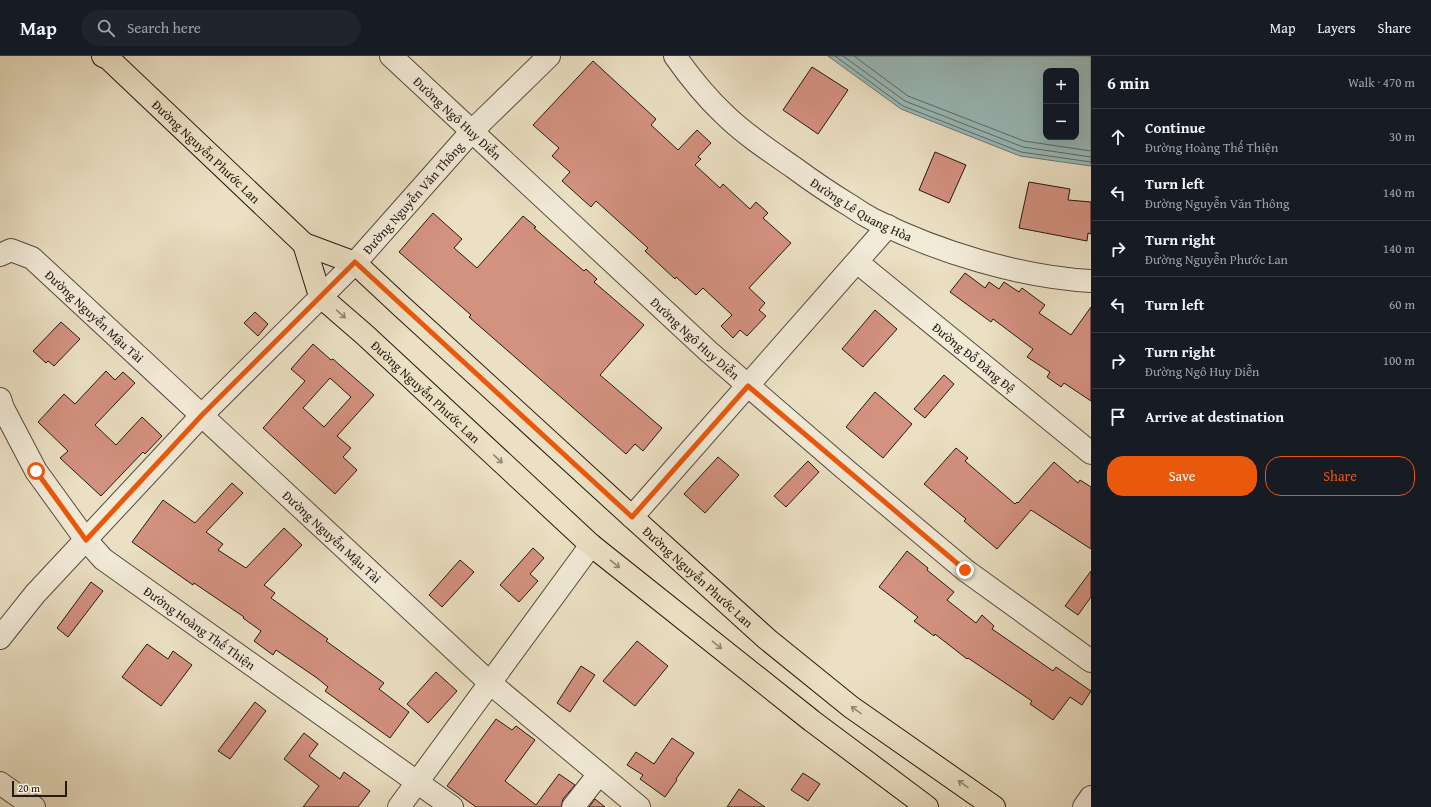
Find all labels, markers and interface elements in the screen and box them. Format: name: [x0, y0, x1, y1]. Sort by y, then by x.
search box: [81, 10, 361, 46]
text: Map: [20, 14, 57, 42]
icon: search: [95, 17, 117, 39]
text: Search here: [127, 17, 201, 38]
text: Map: [1270, 18, 1296, 38]
text: Layers: [1318, 18, 1356, 38]
text: Share: [1378, 18, 1411, 38]
map controls: [1043, 68, 1079, 140]
button: +: [1043, 68, 1079, 104]
text: 6 min: [1107, 70, 1149, 95]
street label: Đường Ngô Huy Diễn: [409, 72, 506, 165]
text: Walk · 470 m: [1348, 73, 1415, 92]
street label: Đường Nguyễn Phước Lan: [148, 96, 265, 208]
button: −: [1043, 104, 1079, 140]
text: Continue: [1145, 117, 1206, 138]
icon: ahead: [1107, 126, 1129, 148]
text: 30 m: [1389, 127, 1415, 146]
street label: Đường Nguyễn Văn Thông: [358, 137, 469, 258]
text: Đường Hoàng Thế Thiện: [1145, 138, 1278, 157]
street label: Đường Lê Quang Hòa: [806, 173, 916, 247]
text: Turn left: [1145, 173, 1204, 194]
icon: left: [1107, 182, 1129, 204]
text: 140 m: [1383, 183, 1415, 202]
text: Đường Nguyễn Văn Thông: [1145, 194, 1290, 213]
text: Turn right: [1145, 229, 1216, 250]
icon: right: [1107, 238, 1129, 260]
text: 140 m: [1383, 239, 1415, 258]
text: Đường Nguyễn Phước Lan: [1145, 250, 1288, 269]
street label: Đường Nguyễn Mậu Tài: [41, 266, 148, 367]
street label: Đường Ngô Huy Diễn: [646, 293, 744, 385]
icon: left: [1107, 294, 1129, 316]
text: Turn left: [1145, 294, 1204, 315]
text: 60 m: [1389, 295, 1415, 314]
one-way arrow: [336, 309, 346, 318]
street label: Đường Đỗ Đăng Đệ: [928, 318, 1019, 398]
street label: Đường Nguyễn Phước Lan: [367, 336, 485, 448]
text: Turn right: [1145, 341, 1216, 362]
icon: right: [1107, 350, 1129, 372]
text: 100 m: [1383, 351, 1415, 370]
text: Đường Ngô Huy Diễn: [1145, 362, 1259, 381]
icon: arrive: [1107, 406, 1129, 428]
text: Arrive at destination: [1145, 406, 1284, 427]
one-way arrow: [493, 454, 503, 463]
button: Save: [1107, 456, 1257, 496]
button: Share: [1265, 456, 1415, 496]
route start: [27, 462, 45, 480]
street label: Đường Nguyễn Mậu Tài: [278, 486, 386, 588]
street label: Đường Nguyễn Phước Lan: [638, 522, 758, 633]
one-way arrow: [610, 560, 621, 569]
route end: [956, 561, 974, 579]
street label: Đường Hoàng Thế Thiện: [140, 582, 260, 675]
one-way arrow: [712, 641, 723, 650]
one-way arrow: [850, 706, 861, 714]
scale bar: [12, 779, 67, 798]
text: 20 m: [18, 780, 40, 796]
one-way arrow: [957, 780, 968, 788]

